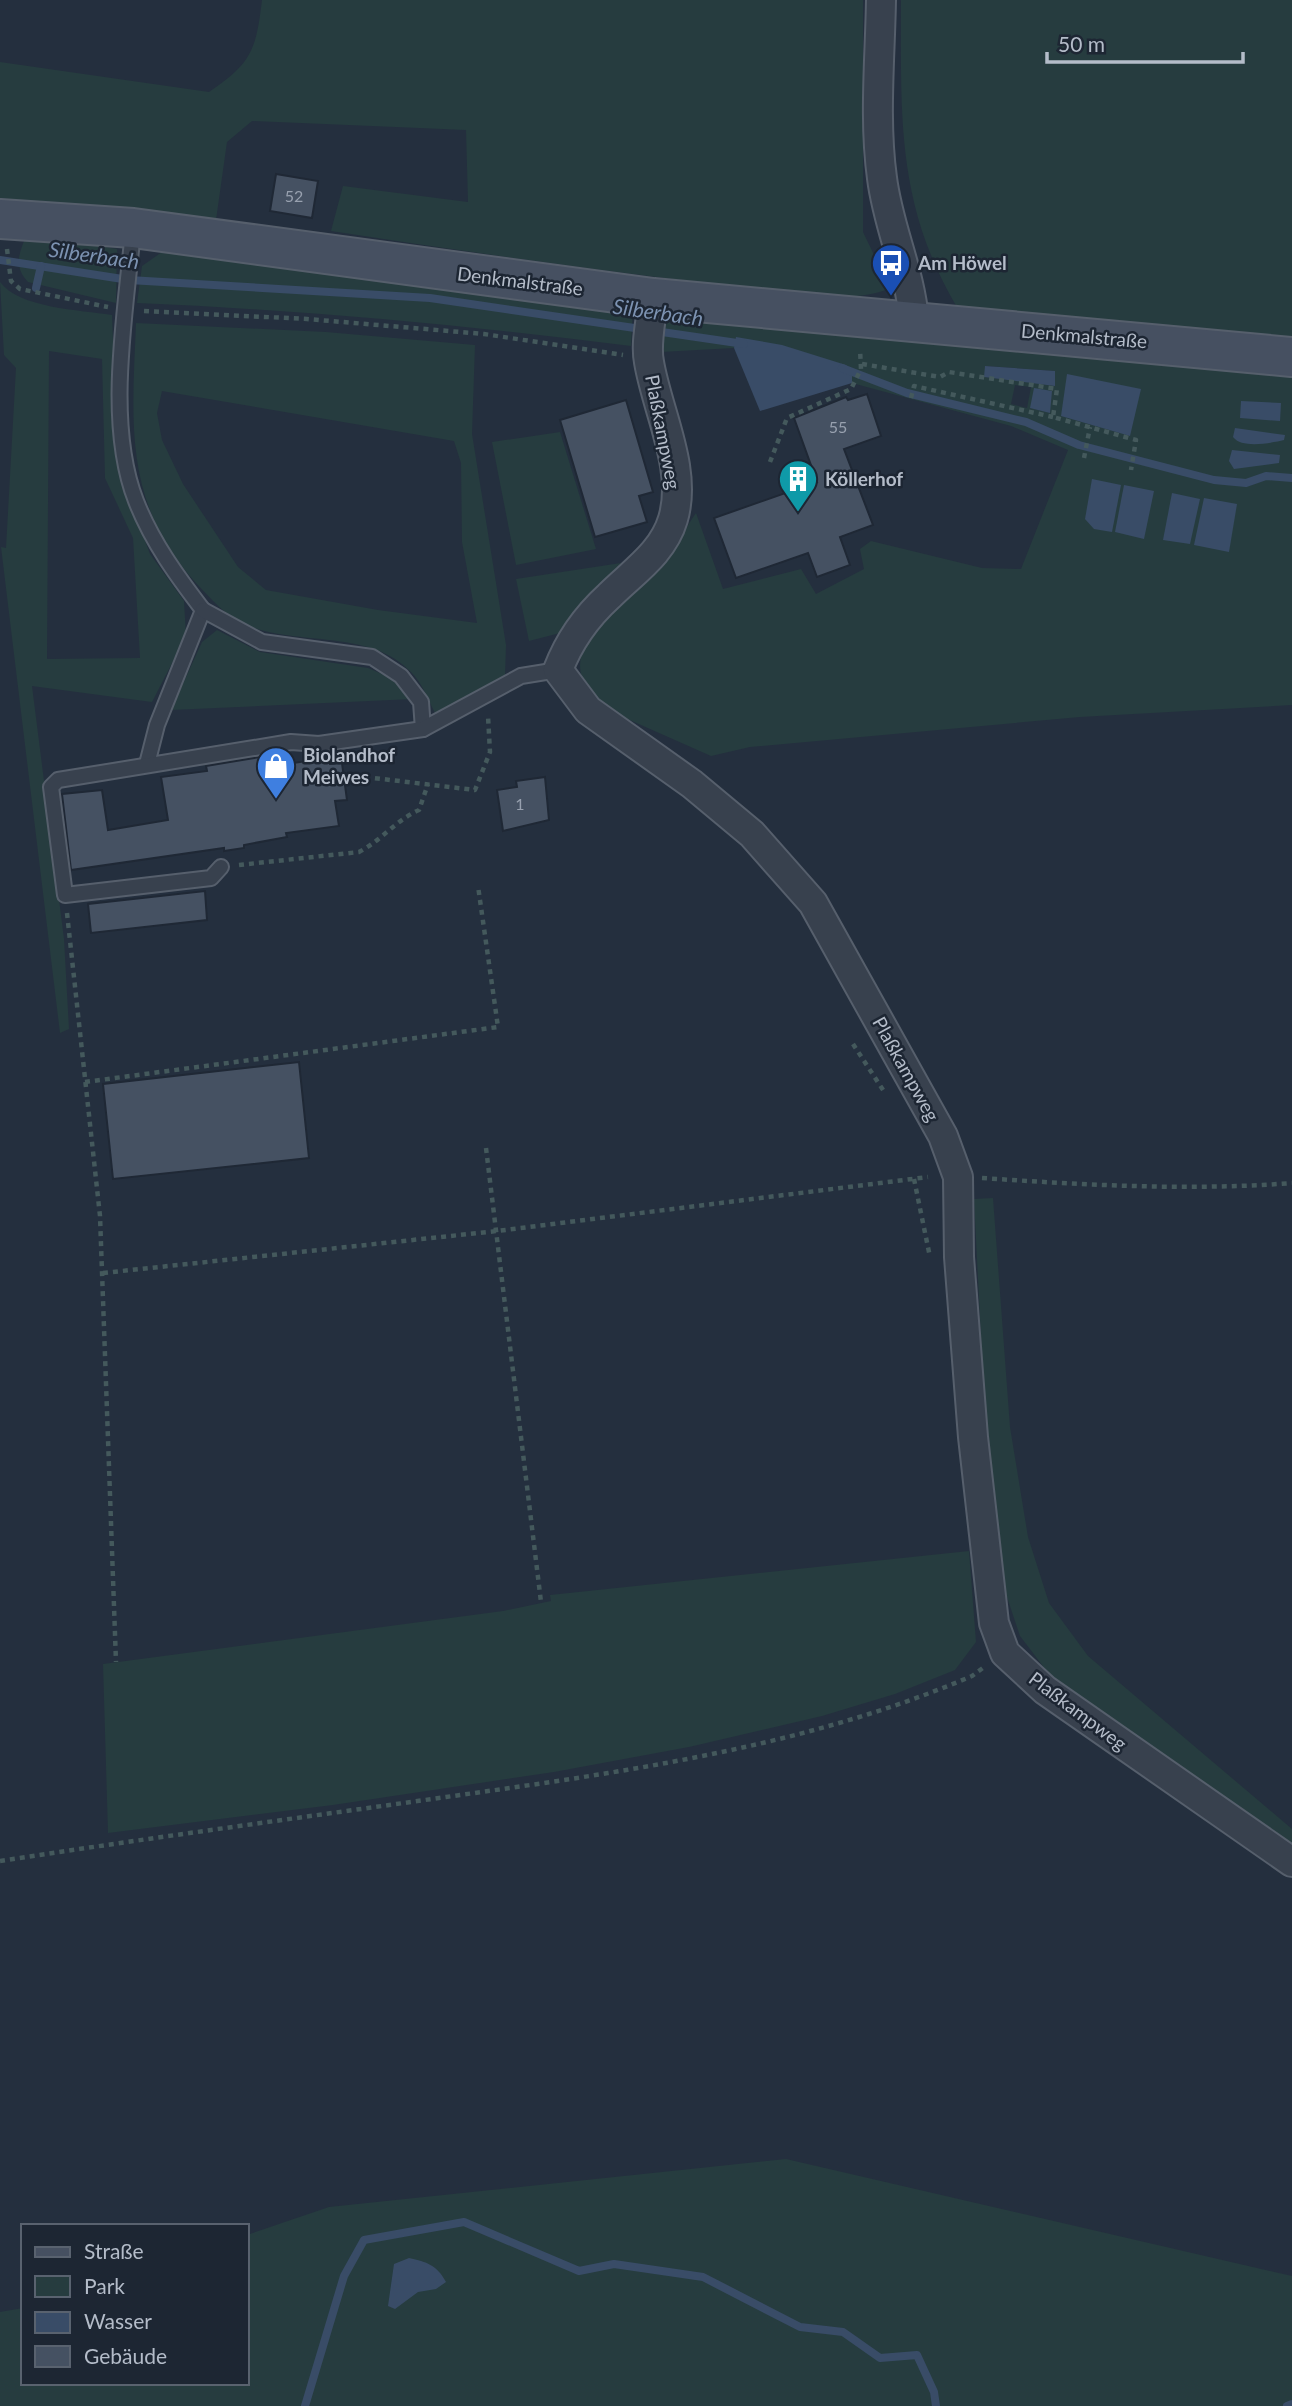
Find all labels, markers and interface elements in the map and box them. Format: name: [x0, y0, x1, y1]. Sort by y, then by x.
scale bar: [1047, 21, 1243, 65]
text: 50 m: [1058, 31, 1105, 56]
house number: 52: [285, 186, 303, 205]
water label: Silberbach: [47, 236, 141, 273]
bus stop icon: Am Höwel: [870, 242, 912, 297]
place label: Am Höwel: [917, 251, 1007, 274]
street label: Denkmalstraße: [456, 261, 584, 300]
water label: Silberbach: [611, 293, 705, 330]
street label: Denkmalstraße: [1020, 319, 1148, 352]
street label: Plaßkampweg: [641, 373, 686, 491]
house number: 55: [829, 417, 847, 436]
building icon: Köllerhof: [777, 458, 819, 513]
place label: Köllerhof: [825, 467, 903, 490]
place label: Biolandhof Meiwes: [303, 743, 395, 788]
shop icon: Biolandhof Meiwes: [255, 745, 297, 800]
house number: 1: [515, 794, 525, 813]
street label: Plaßkampweg: [868, 1012, 945, 1125]
street label: Plaßkampweg: [1025, 1666, 1132, 1755]
legend: [21, 2224, 248, 2385]
text: Straße: [84, 2238, 144, 2263]
text: Park: [84, 2273, 125, 2298]
text: Wasser: [84, 2308, 152, 2333]
text: Gebäude: [84, 2343, 167, 2368]

